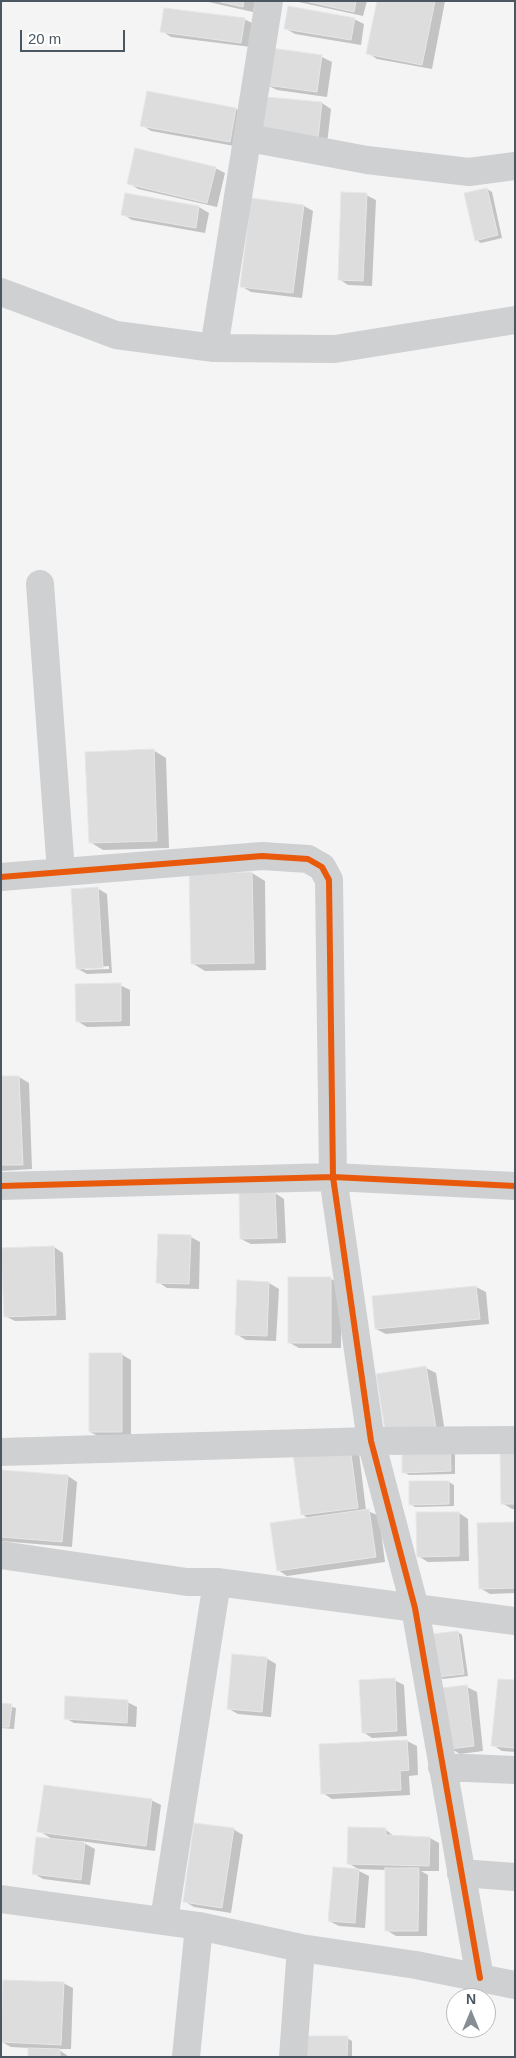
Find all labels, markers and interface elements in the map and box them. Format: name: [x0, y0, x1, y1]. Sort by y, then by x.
scale bar: [22, 20, 128, 52]
text: 20 m: [28, 30, 61, 47]
north arrow: [446, 1988, 496, 2038]
text: N: [466, 1991, 476, 2007]

